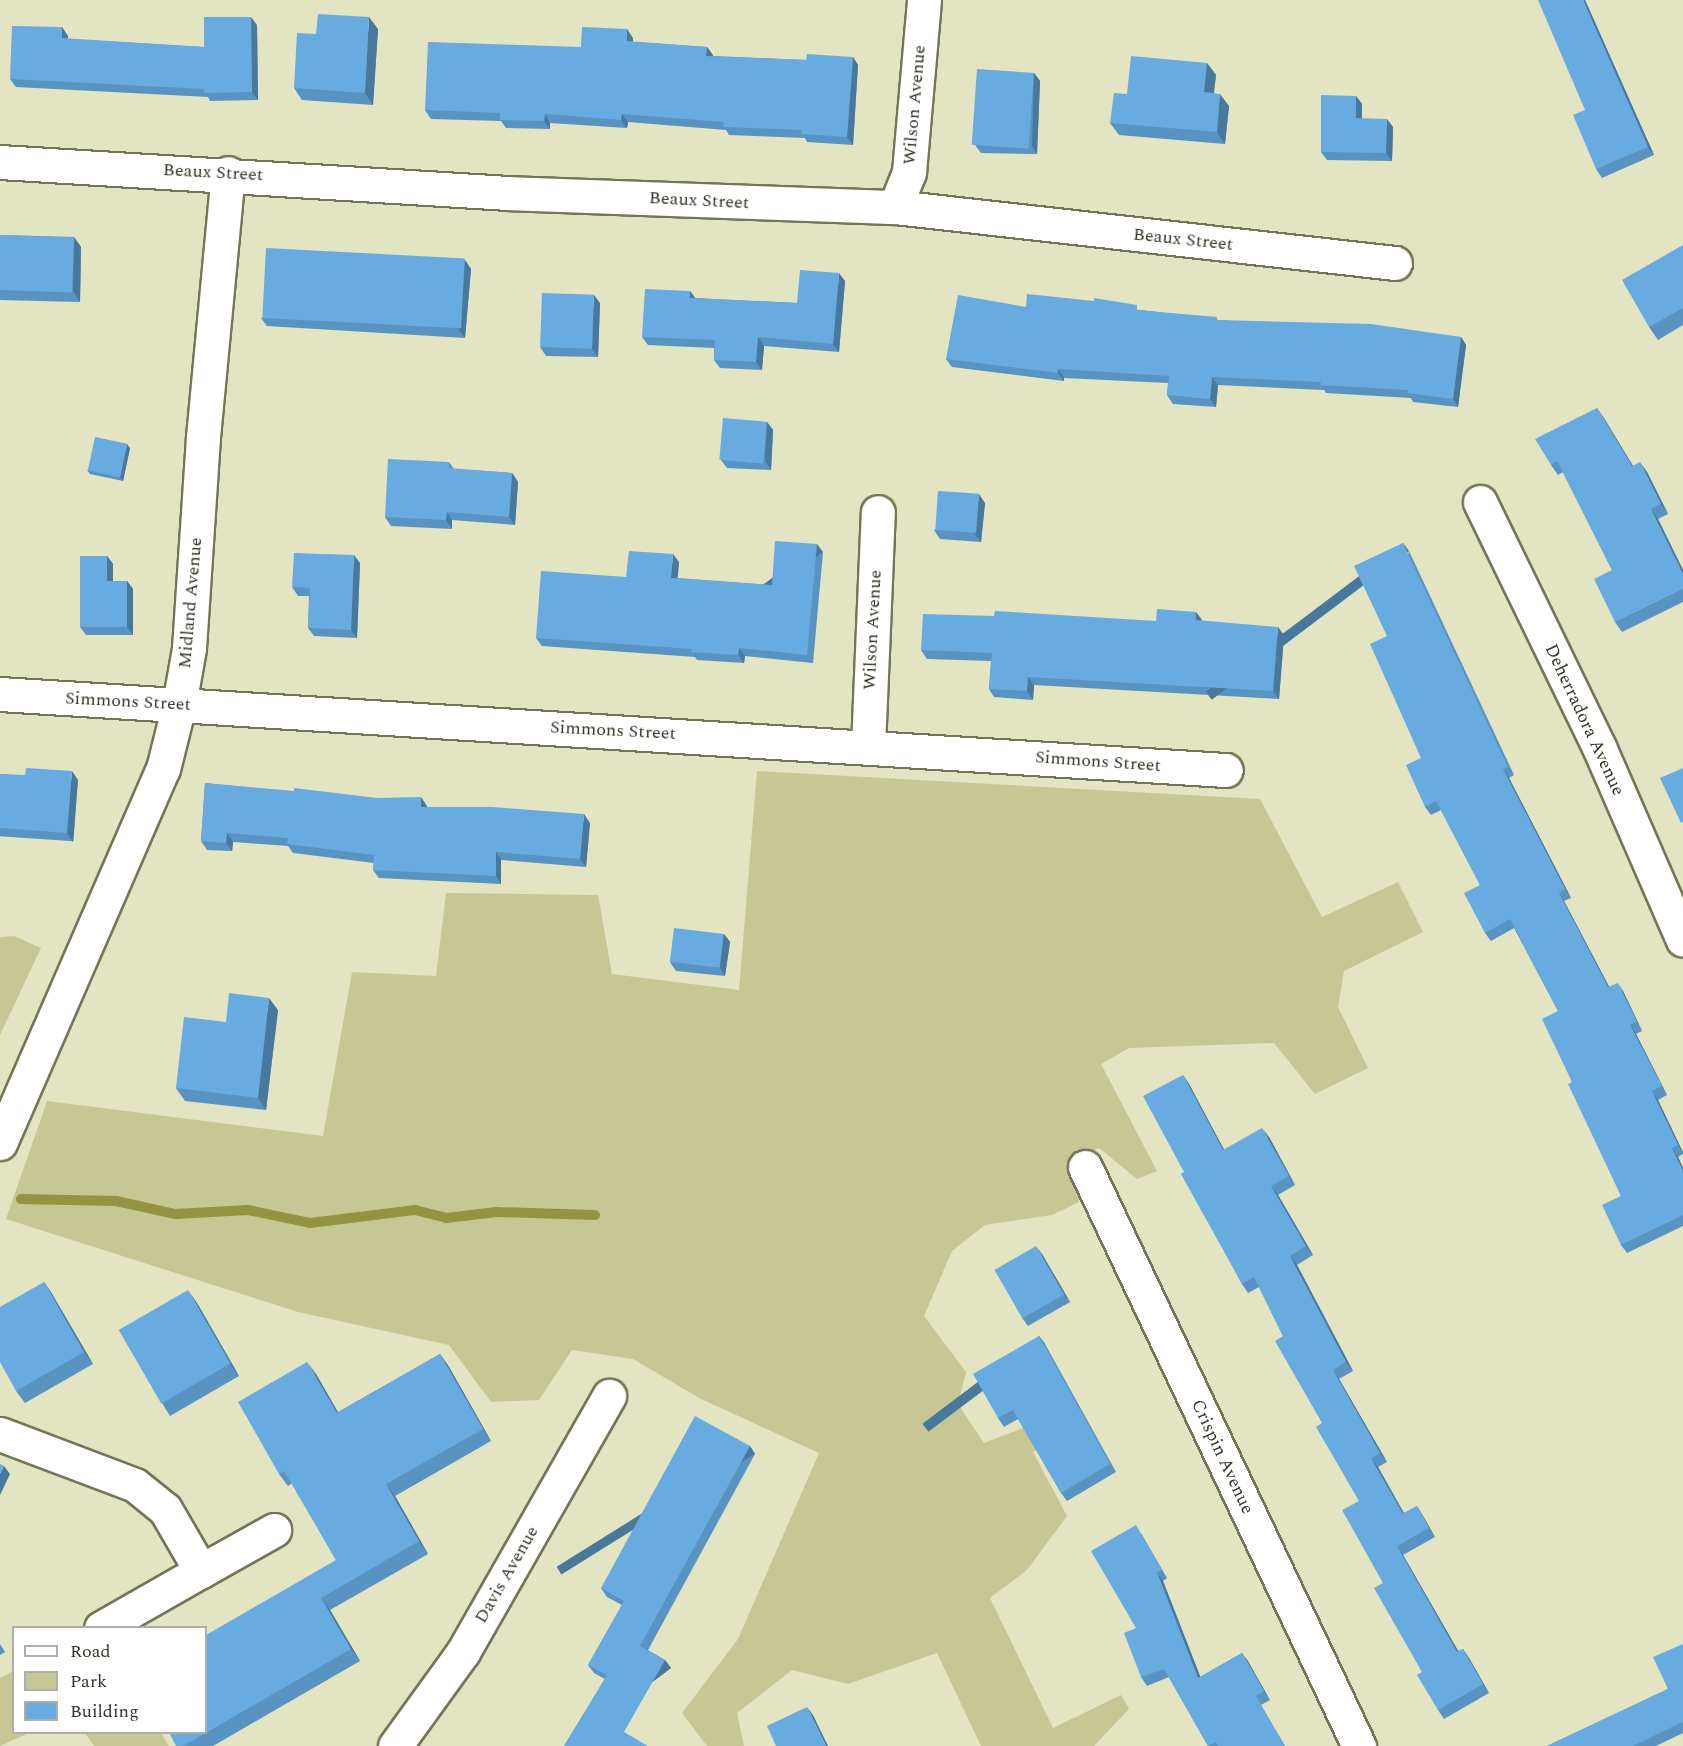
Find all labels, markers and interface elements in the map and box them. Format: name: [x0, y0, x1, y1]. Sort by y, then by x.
street label: Wilson Avenue: [899, 44, 931, 166]
street label: Beaux Street: [162, 160, 264, 186]
street label: Beaux Street: [648, 188, 750, 214]
street label: Beaux Street: [1132, 224, 1234, 256]
street label: Midland Avenue: [175, 537, 207, 669]
street label: Wilson Avenue: [859, 569, 887, 691]
street label: Deherradora Avenue: [1539, 641, 1629, 799]
street label: Simmons Street: [65, 688, 191, 716]
street label: Simmons Street: [550, 717, 676, 745]
street label: Simmons Street: [1034, 747, 1162, 777]
street label: Crispin Avenue: [1186, 1396, 1258, 1518]
street label: Davis Avenue: [470, 1523, 544, 1627]
legend: [12, 1626, 207, 1734]
text: Road: [70, 1638, 111, 1665]
text: Park: [70, 1668, 107, 1695]
text: Building: [70, 1698, 139, 1725]

